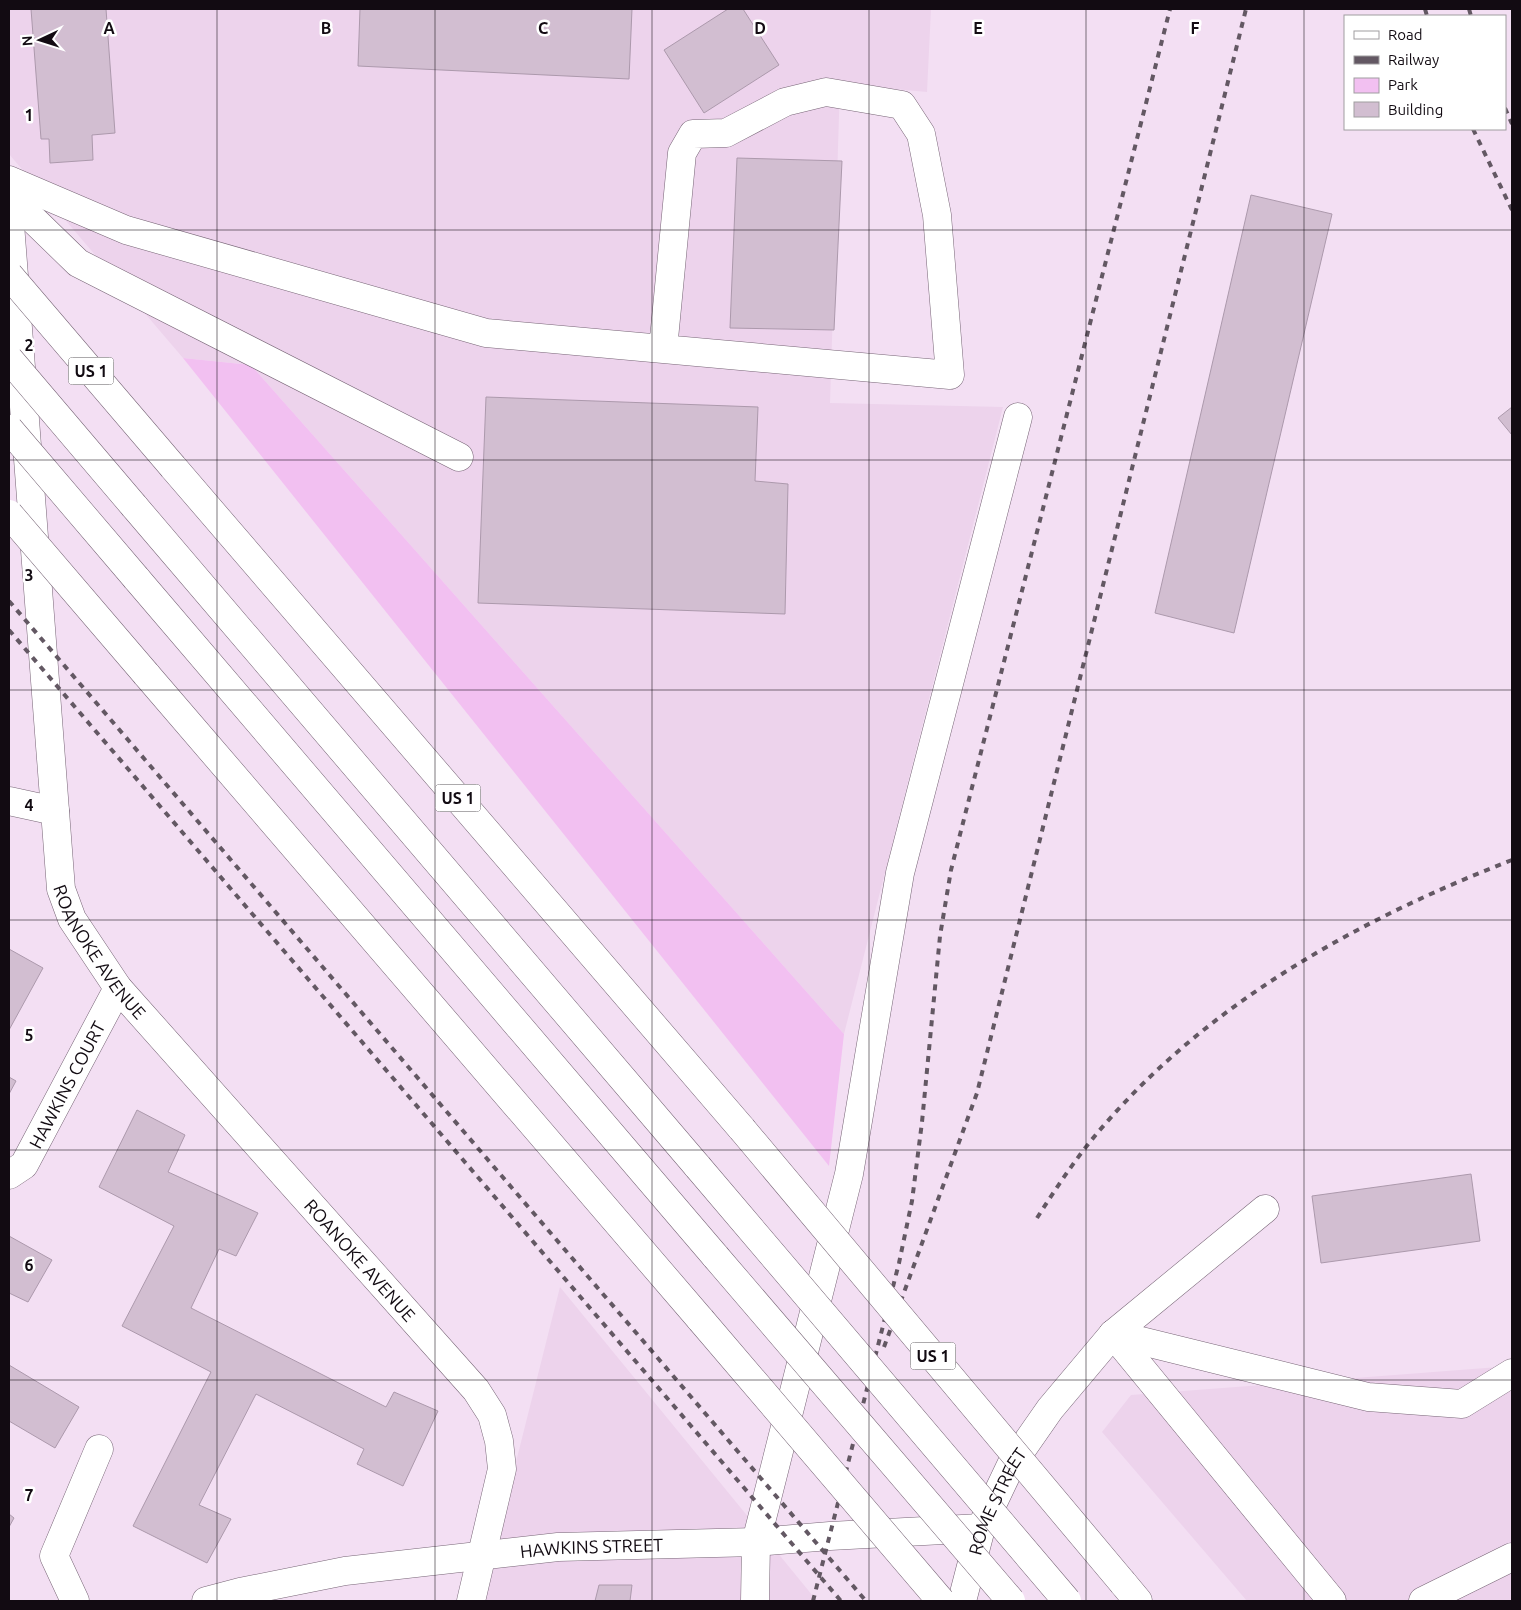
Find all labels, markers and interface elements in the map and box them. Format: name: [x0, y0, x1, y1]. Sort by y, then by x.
north arrow: [15, 15, 65, 65]
legend: [1344, 15, 1506, 130]
text: A: [103, 19, 115, 37]
text: B: [321, 19, 331, 37]
text: C: [538, 19, 548, 37]
text: D: [754, 19, 766, 37]
text: E: [973, 19, 983, 37]
text: F: [1191, 19, 1200, 37]
text: Road: [1388, 26, 1423, 43]
text: N: [19, 35, 35, 47]
text: Railway: [1388, 51, 1439, 68]
text: Park: [1388, 76, 1418, 93]
text: Building: [1388, 101, 1443, 118]
text: 1: [24, 106, 34, 124]
text: 2: [24, 336, 34, 354]
road number: US 1: [68, 358, 114, 384]
text: 3: [24, 566, 34, 584]
road number: US 1: [436, 784, 480, 811]
text: 4: [24, 796, 34, 814]
street label: ROANOKE AVENUE: [50, 882, 150, 1022]
street label: HAWKINS COURT: [25, 1018, 109, 1152]
text: 5: [24, 1026, 34, 1044]
street label: ROANOKE AVENUE: [301, 1195, 420, 1325]
text: 6: [24, 1256, 34, 1274]
road number: US 1: [910, 1342, 956, 1370]
street label: ROME STREET: [964, 1444, 1030, 1557]
text: 7: [24, 1486, 34, 1504]
street label: HAWKINS STREET: [519, 1534, 663, 1561]

